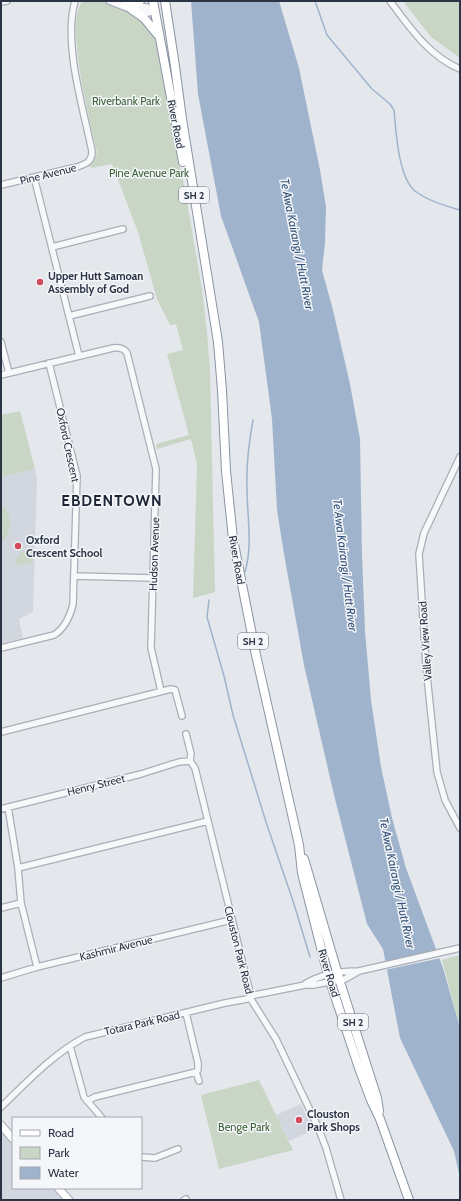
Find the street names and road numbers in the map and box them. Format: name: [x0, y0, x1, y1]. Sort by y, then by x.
street label: River Road: [164, 98, 188, 150]
street label: Pine Avenue: [18, 160, 78, 188]
road number: SH 2: [179, 187, 209, 203]
street label: Oxford Crescent: [53, 407, 83, 484]
street label: Hudson Avenue: [146, 517, 162, 591]
street label: River Road: [226, 534, 248, 586]
street label: Valley View Road: [415, 601, 435, 681]
road number: SH 2: [238, 633, 268, 649]
street label: Henry Street: [66, 771, 127, 799]
street label: Clouston Park Road: [221, 905, 257, 995]
street label: Kashmir Avenue: [78, 932, 154, 964]
street label: River Road: [315, 947, 343, 999]
street label: Totara Park Road: [103, 1007, 181, 1039]
road number: SH 2: [338, 1014, 368, 1030]

